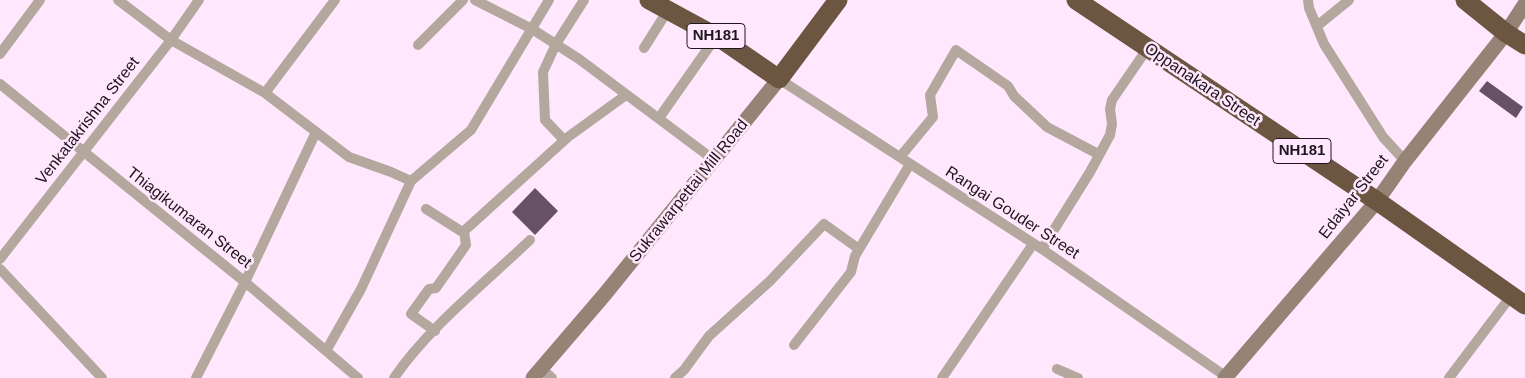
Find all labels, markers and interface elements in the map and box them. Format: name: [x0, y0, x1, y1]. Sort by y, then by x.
road number: NH181: [687, 24, 745, 48]
street label: Oppanakara Street: [1141, 39, 1263, 131]
street label: Venkatakrishna Street: [32, 53, 144, 189]
street label: Sukrawarpettai Mill Road: [626, 116, 752, 266]
road number: NH181: [1273, 138, 1331, 164]
street label: Edaiyar Street: [1315, 151, 1393, 243]
street label: Thiagikumaran Street: [123, 163, 255, 273]
street label: Rangai Gouder Street: [942, 163, 1082, 263]

